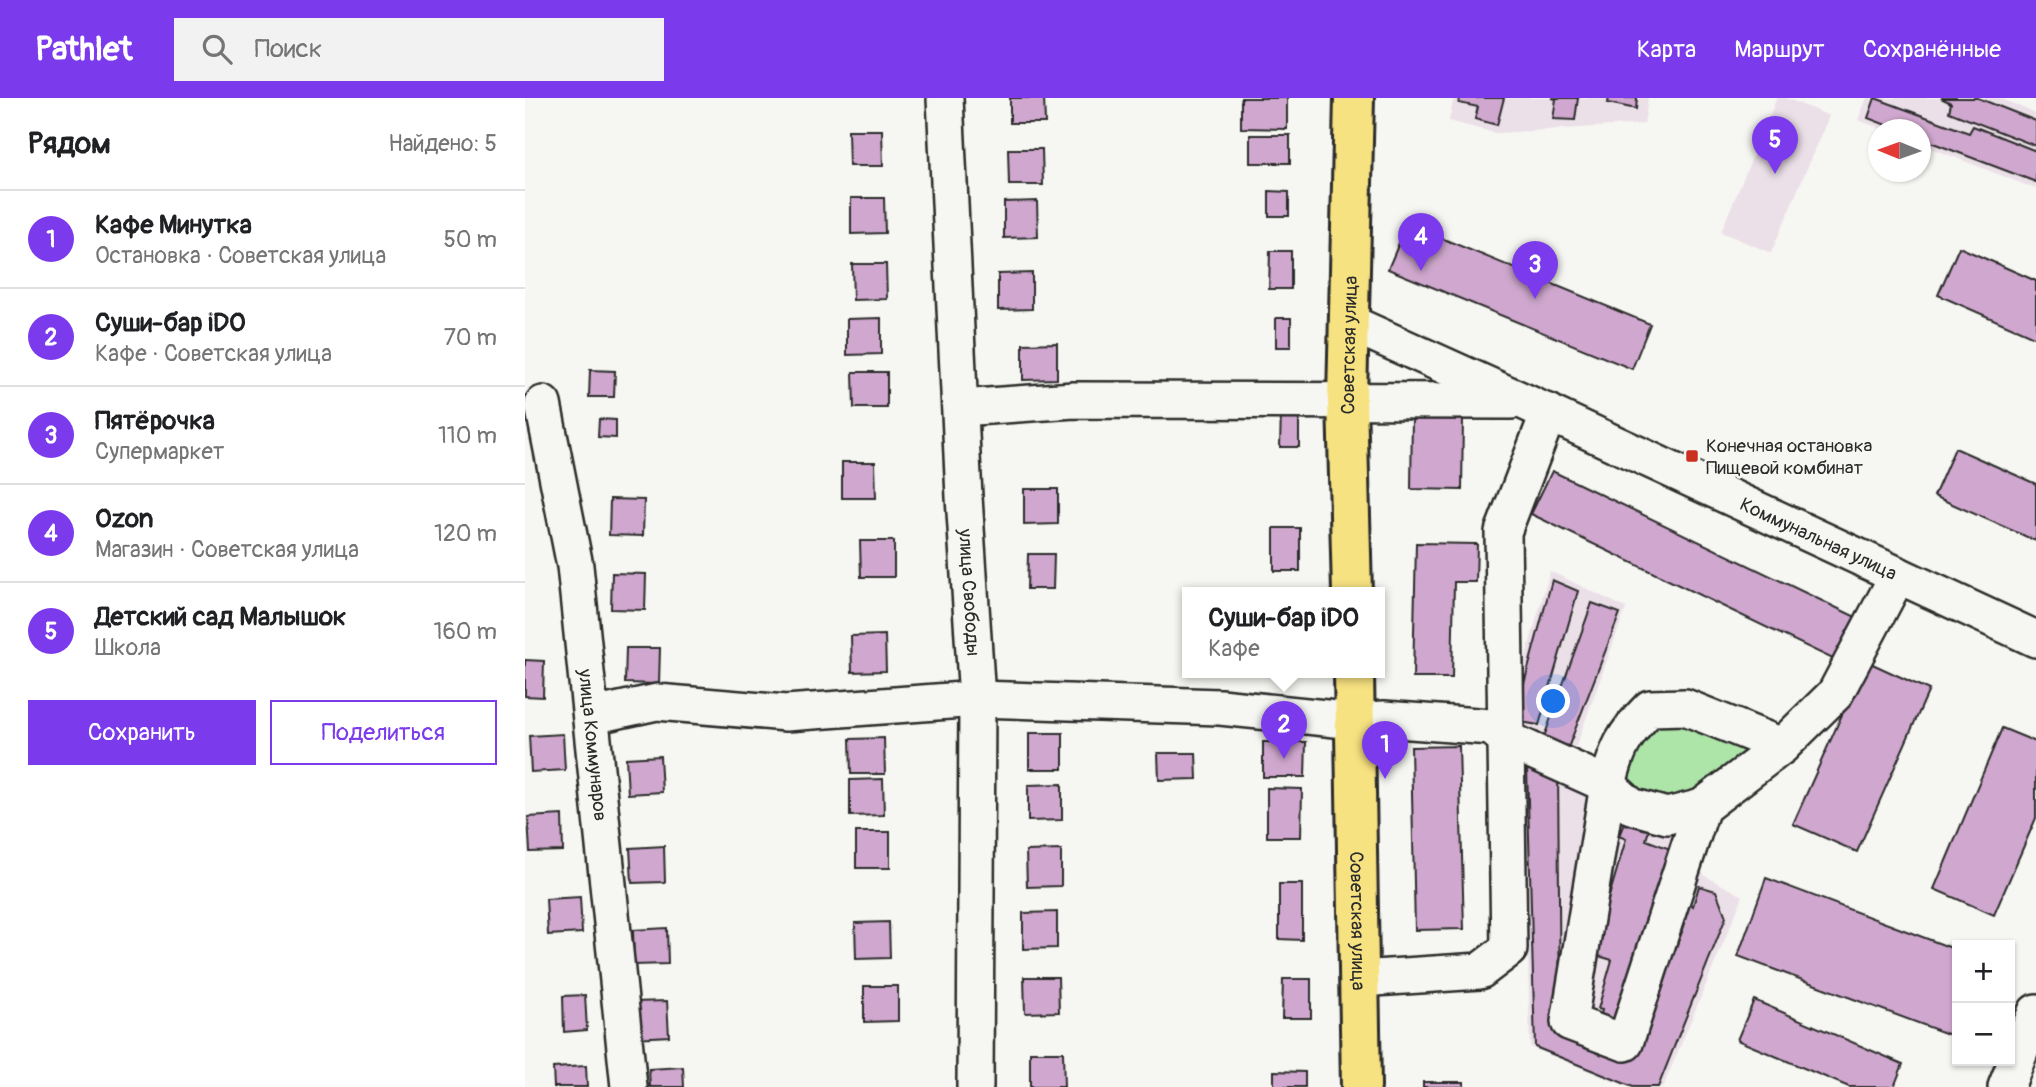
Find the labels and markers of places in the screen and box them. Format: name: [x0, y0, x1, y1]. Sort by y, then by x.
pin: 5: [1752, 116, 1798, 174]
pin: 4: [1398, 213, 1444, 271]
pin: 3: [1512, 241, 1558, 299]
place label: Конечная остановка Пищевой комбинат: [1706, 434, 1873, 480]
marker: Конечная остановка Пищевой комбинат: [1684, 448, 1700, 464]
pin: 2: [1261, 701, 1307, 759]
pin: 1: [1362, 721, 1408, 779]

